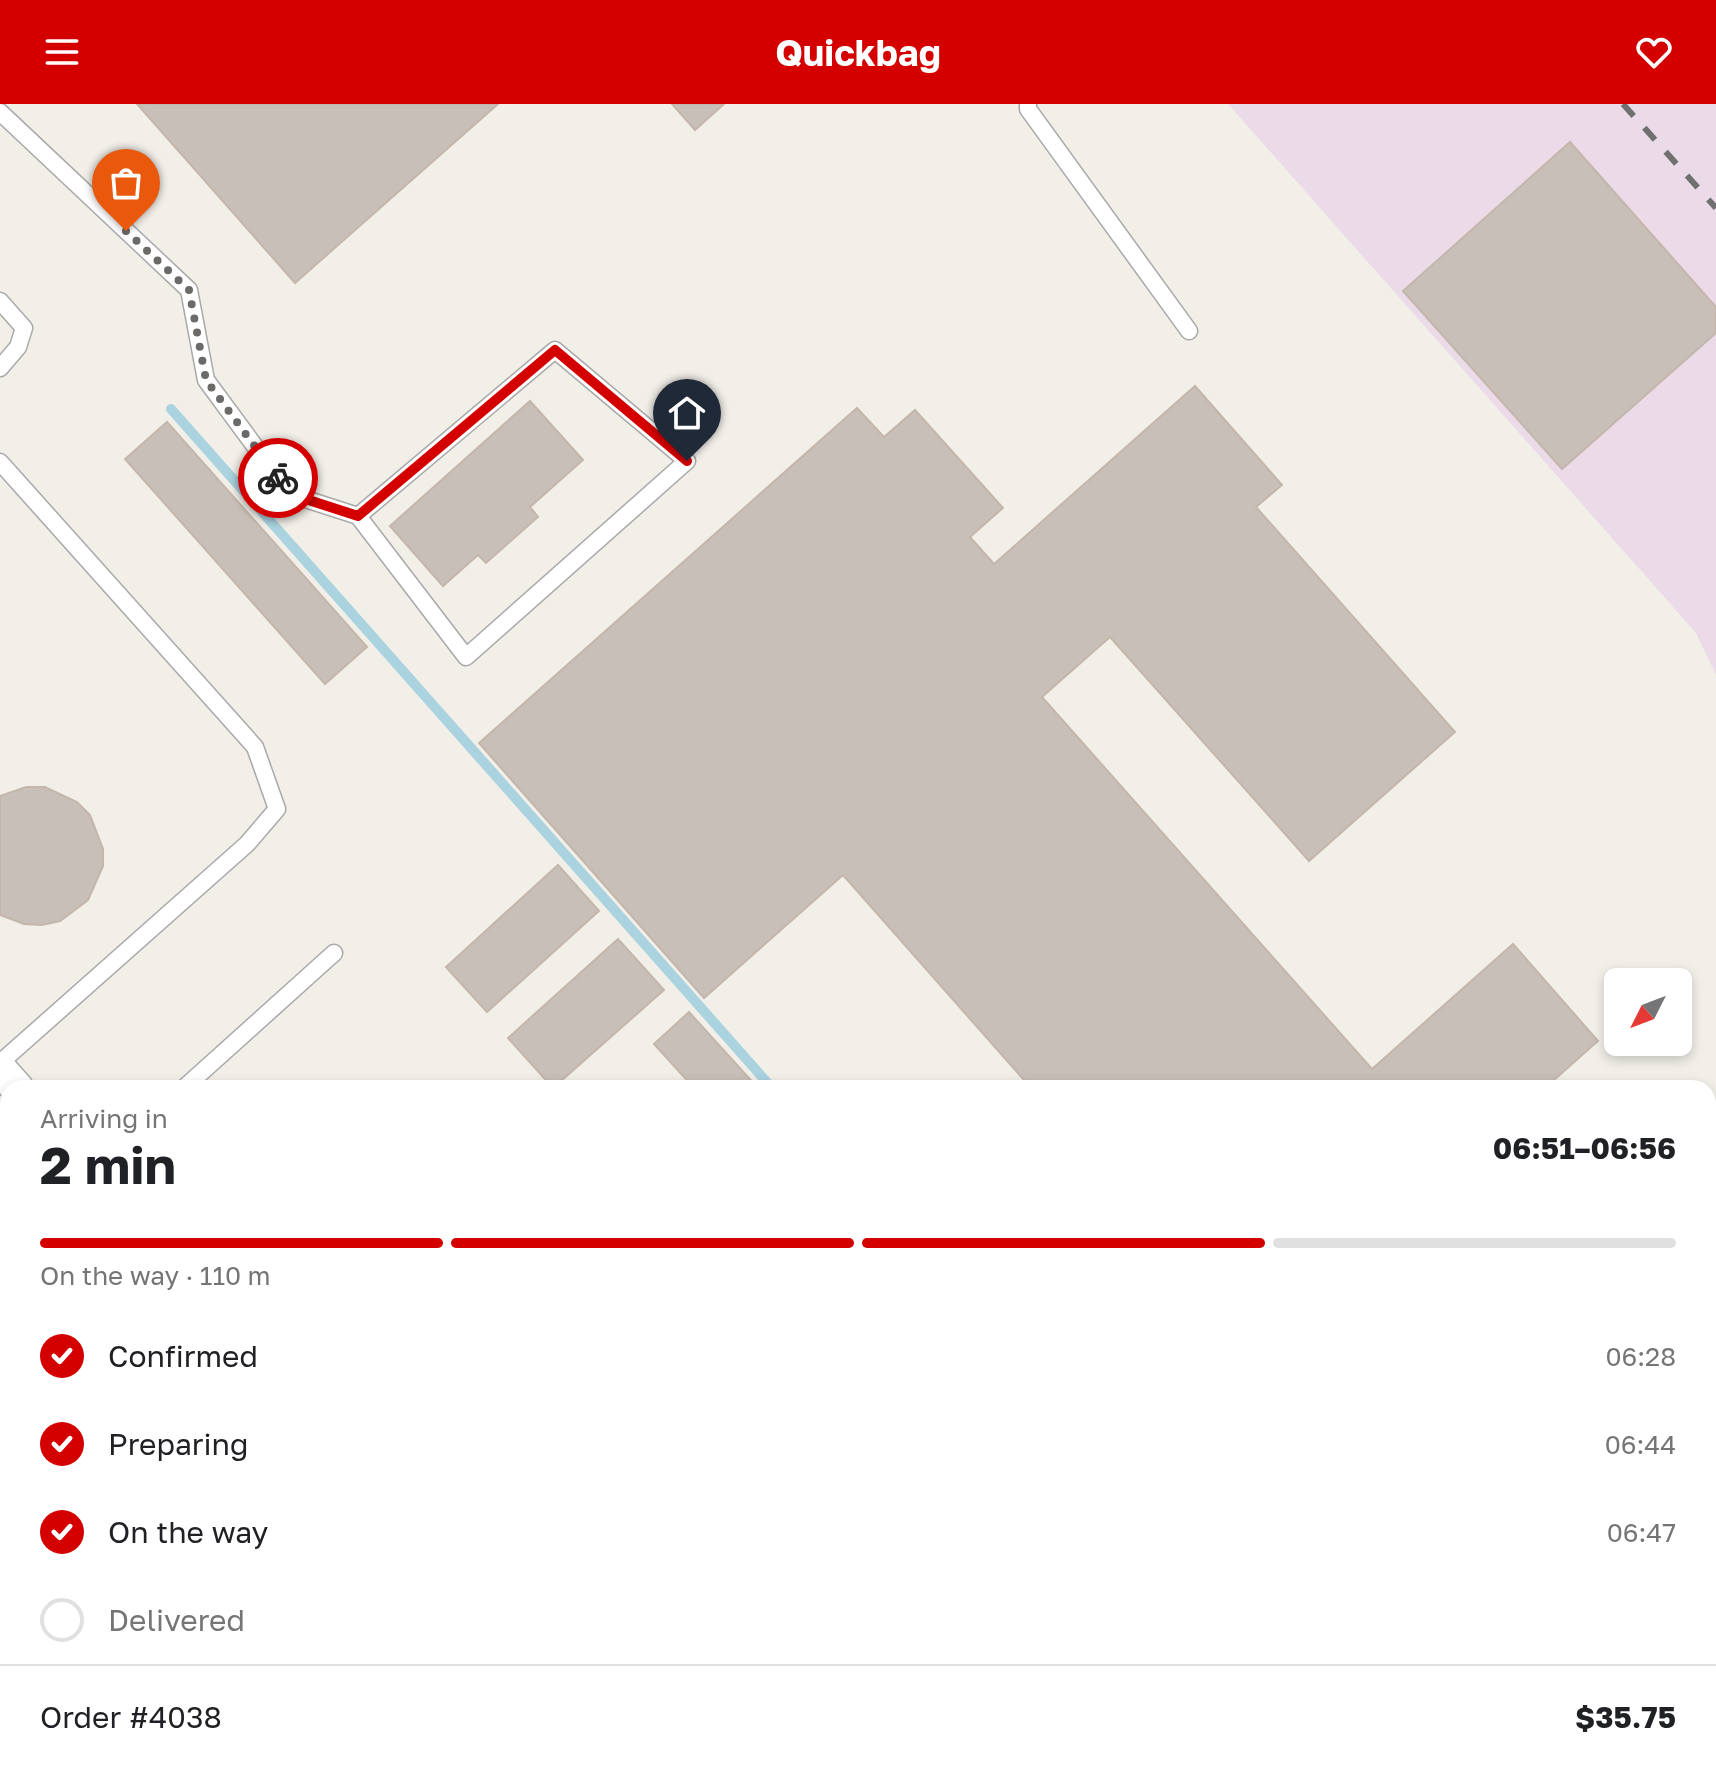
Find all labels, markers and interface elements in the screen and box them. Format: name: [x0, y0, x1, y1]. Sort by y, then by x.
icon: menu: [40, 30, 84, 74]
icon: heart: [1632, 30, 1676, 74]
text: Quickbag: [775, 31, 941, 74]
pin: [92, 149, 160, 231]
icon: bag: [104, 161, 148, 205]
pin: [653, 379, 721, 461]
icon: home: [665, 391, 709, 435]
courier: [238, 438, 318, 518]
icon: bike: [256, 456, 300, 500]
north arrow: [1604, 968, 1692, 1056]
map controls: [1604, 968, 1692, 1056]
text: Arriving in: [40, 1103, 168, 1134]
text: 06:51–06:56: [1493, 1130, 1676, 1166]
text: 2 min: [40, 1133, 176, 1195]
text: On the way · 110 m: [40, 1260, 271, 1291]
icon: check: [40, 1334, 84, 1378]
text: Confirmed: [108, 1338, 258, 1374]
text: 06:28: [1605, 1341, 1676, 1372]
icon: check: [40, 1422, 84, 1466]
text: Preparing: [108, 1426, 249, 1462]
text: 06:44: [1605, 1429, 1676, 1460]
icon: check: [40, 1510, 84, 1554]
text: On the way: [108, 1514, 268, 1550]
text: 06:47: [1607, 1517, 1676, 1548]
text: Delivered: [108, 1602, 245, 1638]
text: Order #4038: [40, 1699, 222, 1735]
text: $35.75: [1575, 1699, 1676, 1735]

